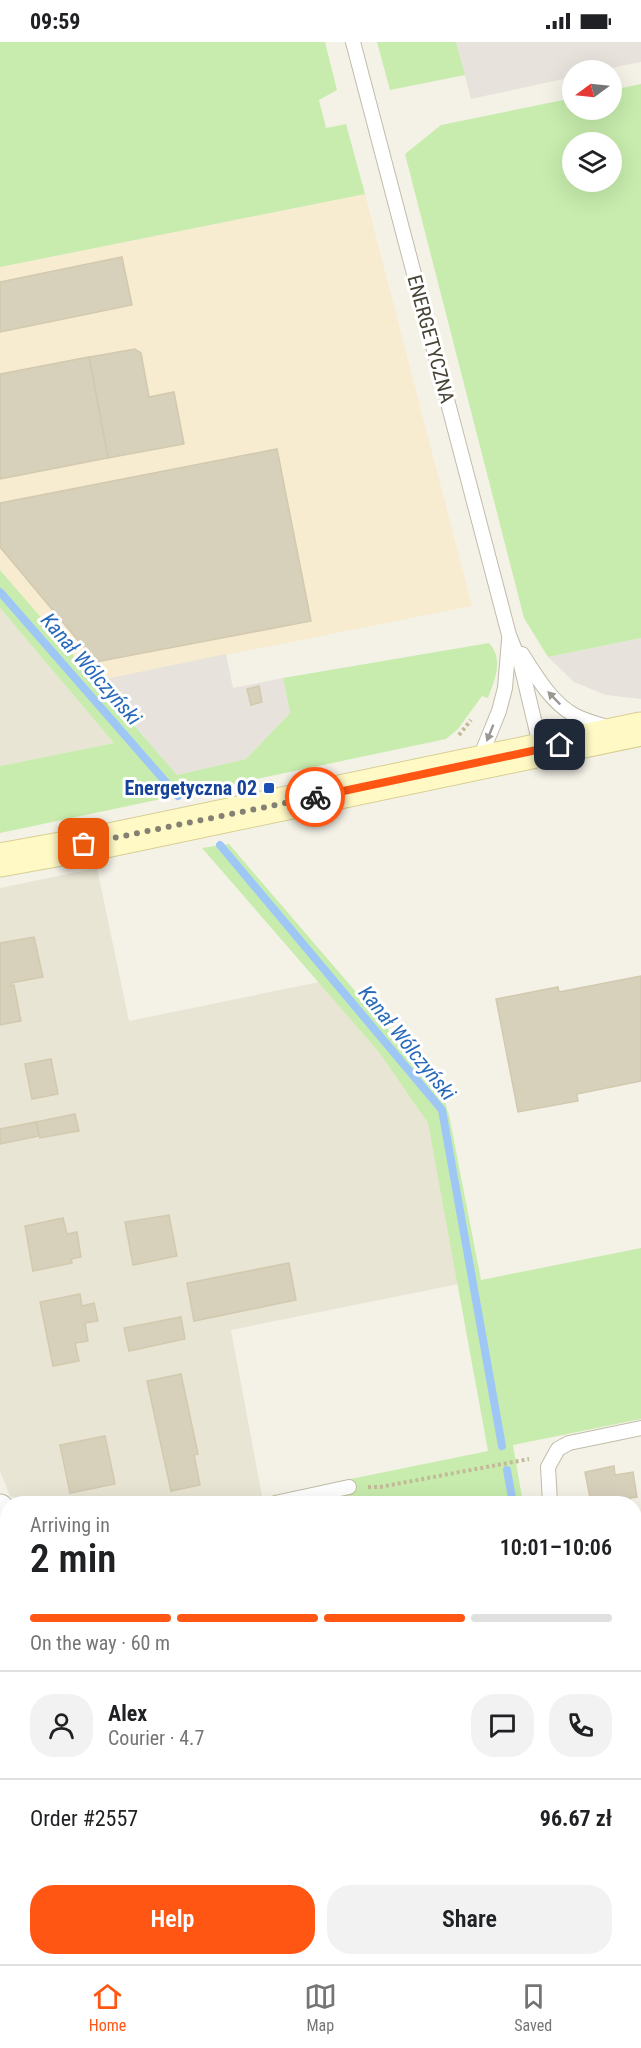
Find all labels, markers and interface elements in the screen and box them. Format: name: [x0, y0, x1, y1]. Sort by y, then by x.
text: 09:59: [30, 9, 81, 34]
north arrow: [562, 60, 622, 120]
map controls: [562, 60, 622, 192]
button: layers: [562, 132, 622, 192]
street label: ENERGETYCZNA: [402, 272, 460, 406]
water label: Kanał Wólczyński: [36, 608, 146, 730]
one-way arrow: [547, 691, 561, 705]
pin: [534, 719, 585, 770]
one-way arrow: [485, 724, 494, 742]
icon: home: [543, 728, 576, 761]
courier: [285, 767, 345, 827]
place label: Energetyczna 02: [124, 776, 257, 800]
marker: Energetyczna 02: [262, 781, 276, 795]
icon: bike: [299, 781, 332, 814]
pin: [58, 818, 109, 869]
icon: bag: [67, 827, 100, 860]
water label: Kanał Wólczyński: [354, 981, 461, 1105]
text: Arriving in: [30, 1513, 110, 1537]
text: 10:01–10:06: [500, 1535, 612, 1560]
text: 2 min: [30, 1536, 116, 1582]
text: On the way · 60 m: [30, 1631, 170, 1655]
button: person: [30, 1694, 93, 1757]
button: chat: [471, 1694, 534, 1757]
button: phone: [549, 1694, 612, 1757]
text: Alex: [108, 1701, 147, 1726]
text: Courier · 4.7: [108, 1726, 204, 1750]
text: Order #2557: [30, 1806, 138, 1831]
text: 96.67 zł: [540, 1806, 612, 1831]
button: Help: [30, 1885, 315, 1954]
button: Share: [327, 1885, 612, 1954]
tab: Home: [89, 1980, 126, 2035]
tab: Map: [304, 1980, 337, 2035]
tab: Saved: [514, 1980, 552, 2035]

